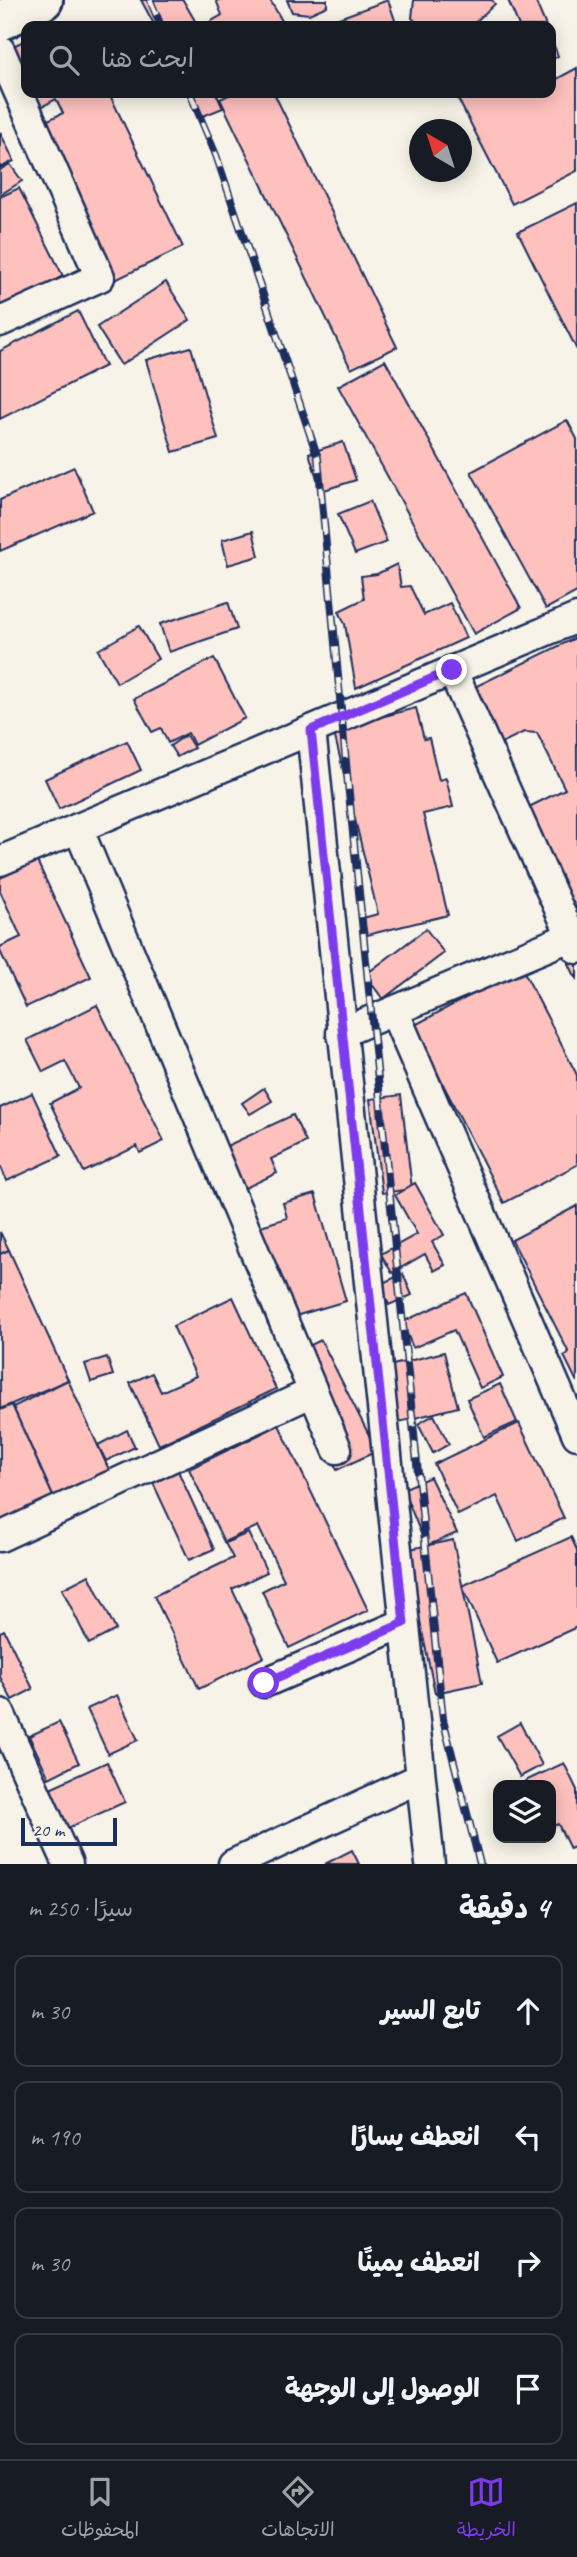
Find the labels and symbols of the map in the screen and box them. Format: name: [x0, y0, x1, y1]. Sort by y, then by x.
north arrow: [409, 119, 472, 182]
route end: [436, 654, 467, 685]
route start: [248, 1667, 279, 1698]
scale bar: [21, 1815, 117, 1847]

